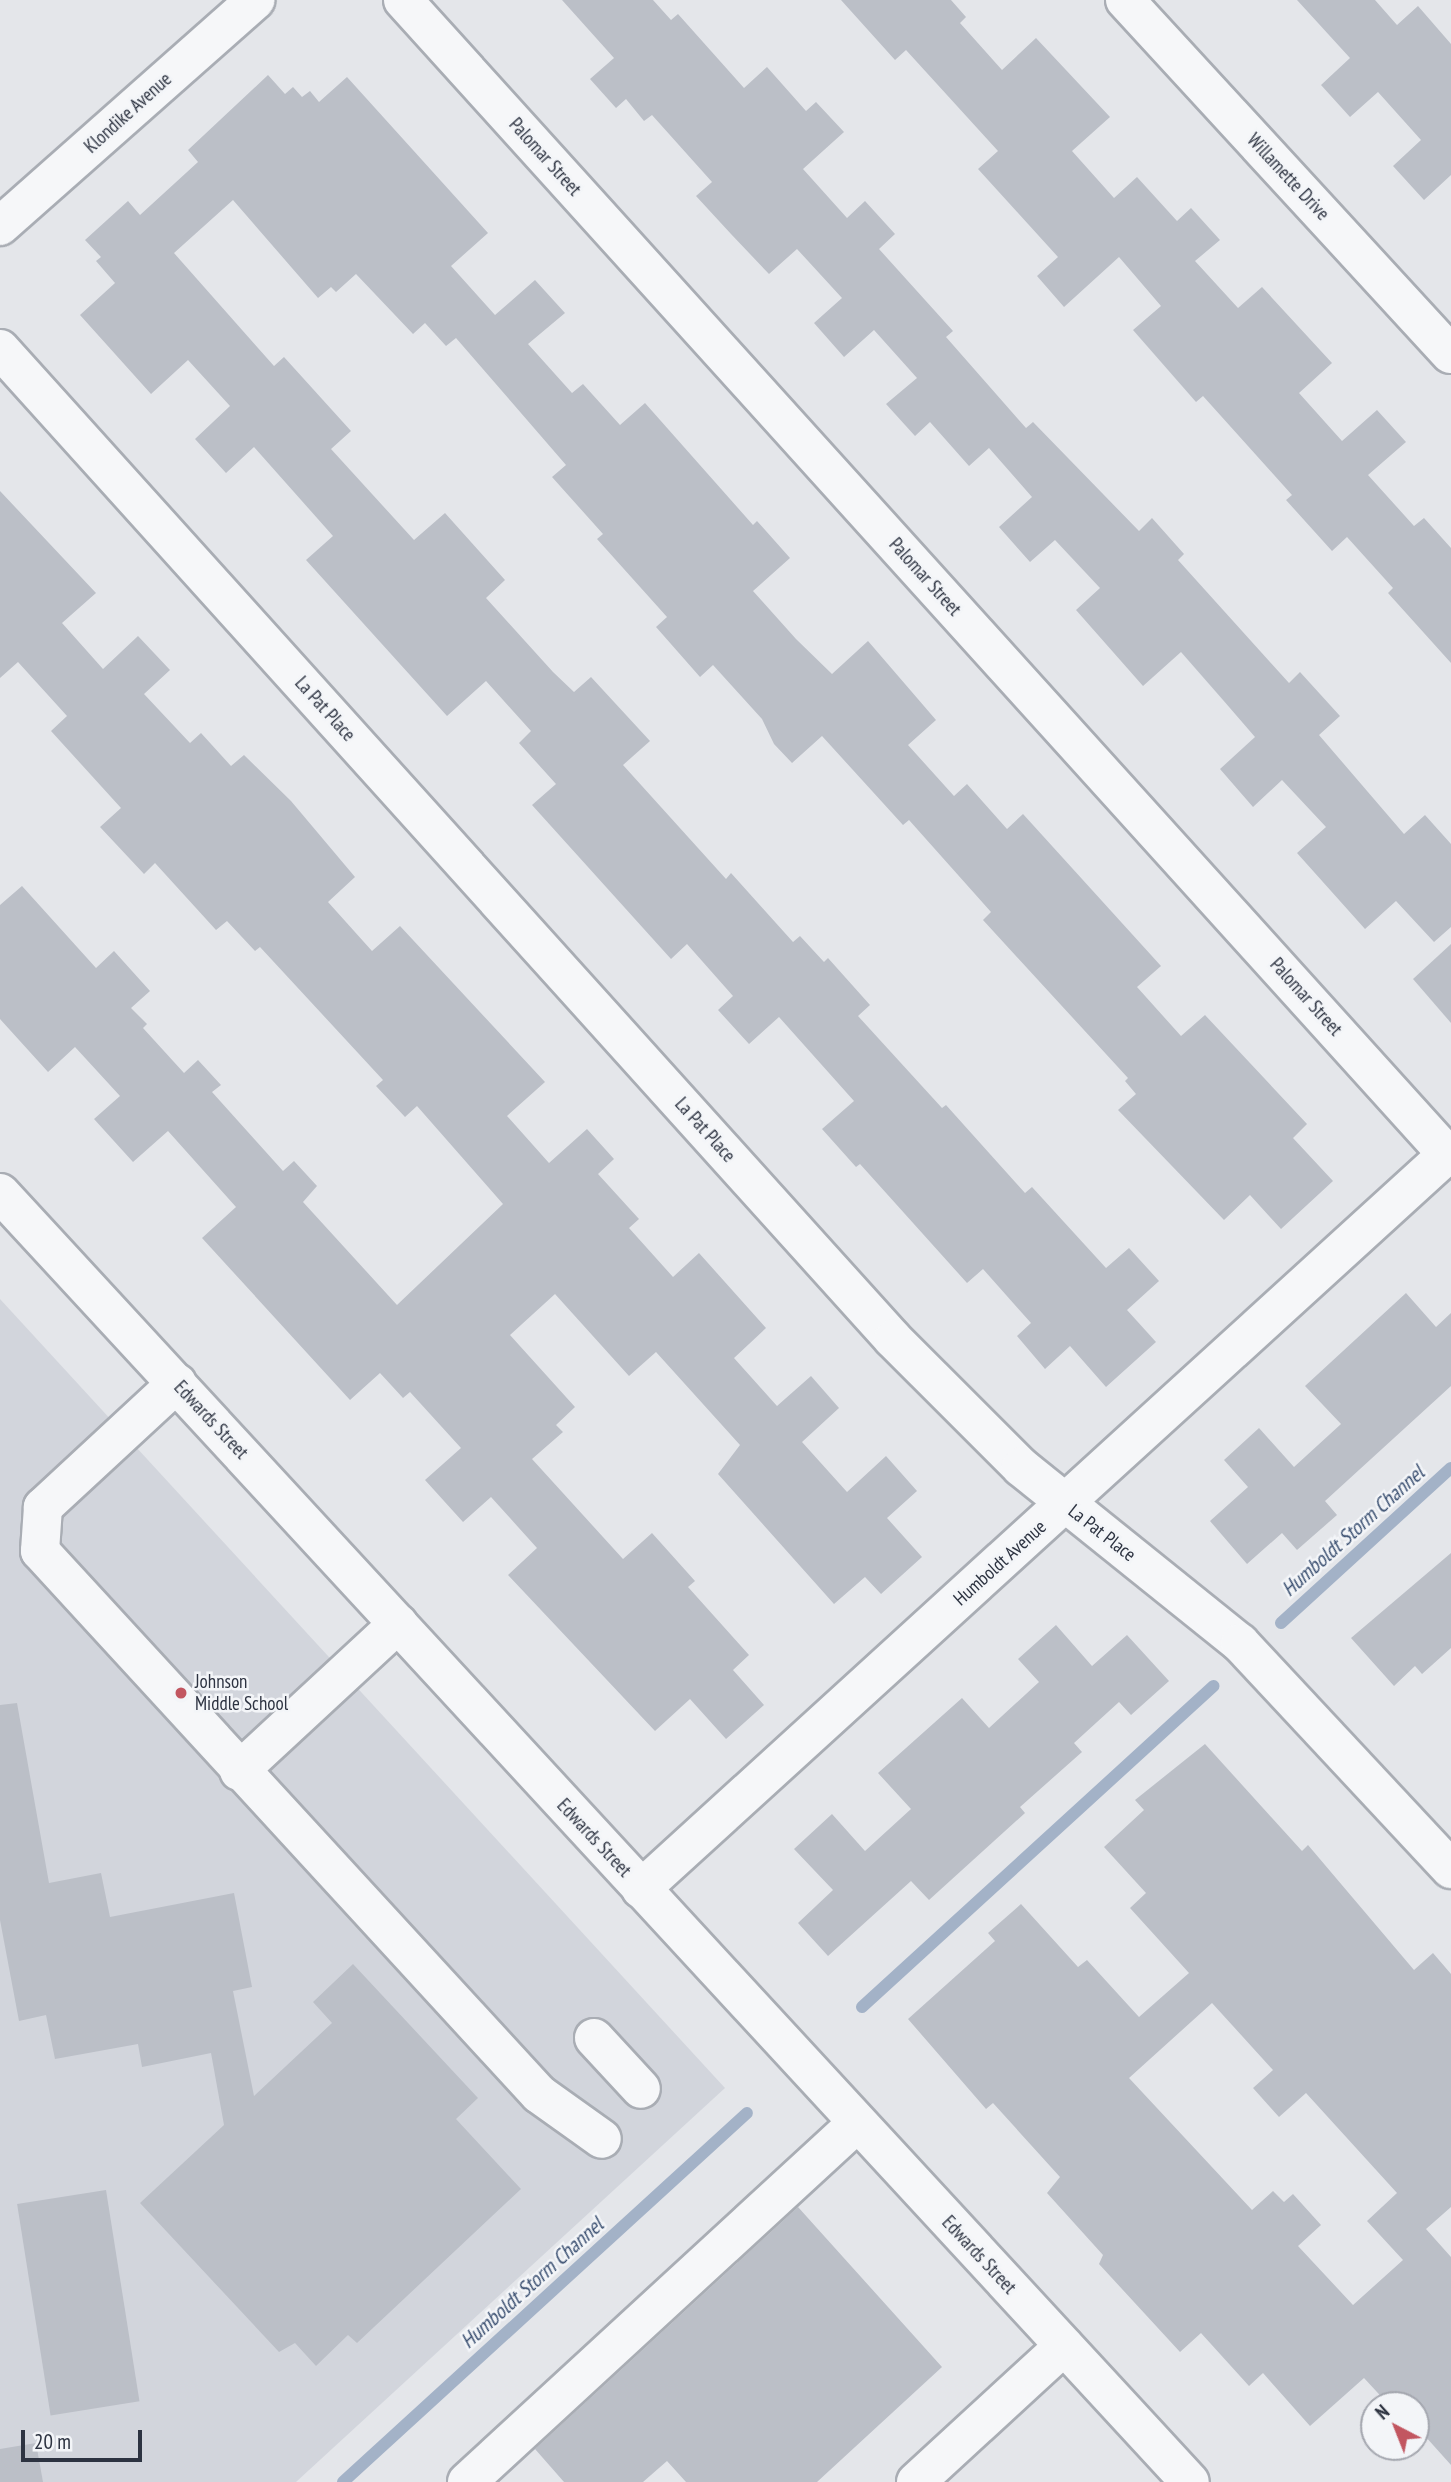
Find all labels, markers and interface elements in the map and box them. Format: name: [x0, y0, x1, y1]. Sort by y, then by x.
street label: Klondike Avenue: [80, 68, 176, 158]
street label: Palomar Street: [504, 113, 586, 201]
street label: Willamette Drive: [1242, 129, 1334, 225]
street label: Palomar Street: [884, 533, 966, 621]
street label: La Pat Place: [290, 672, 360, 746]
street label: Palomar Street: [1265, 953, 1347, 1041]
street label: La Pat Place: [670, 1093, 740, 1167]
street label: Edwards Street: [169, 1376, 253, 1464]
water label: Humboldt Storm Channel: [1276, 1460, 1430, 1602]
street label: La Pat Place: [1064, 1500, 1140, 1566]
street label: Humboldt Avenue: [949, 1515, 1051, 1611]
place label: Johnson Middle School: [195, 1671, 288, 1715]
marker: Johnson Middle School: [173, 1685, 189, 1701]
street label: Edwards Street: [552, 1794, 636, 1882]
street label: Edwards Street: [937, 2211, 1021, 2299]
water label: Humboldt Storm Channel: [455, 2212, 609, 2354]
north arrow: [1360, 2391, 1430, 2461]
text: N: [1370, 2400, 1394, 2424]
scale bar: [24, 2416, 145, 2460]
text: 20 m: [34, 2428, 71, 2455]

